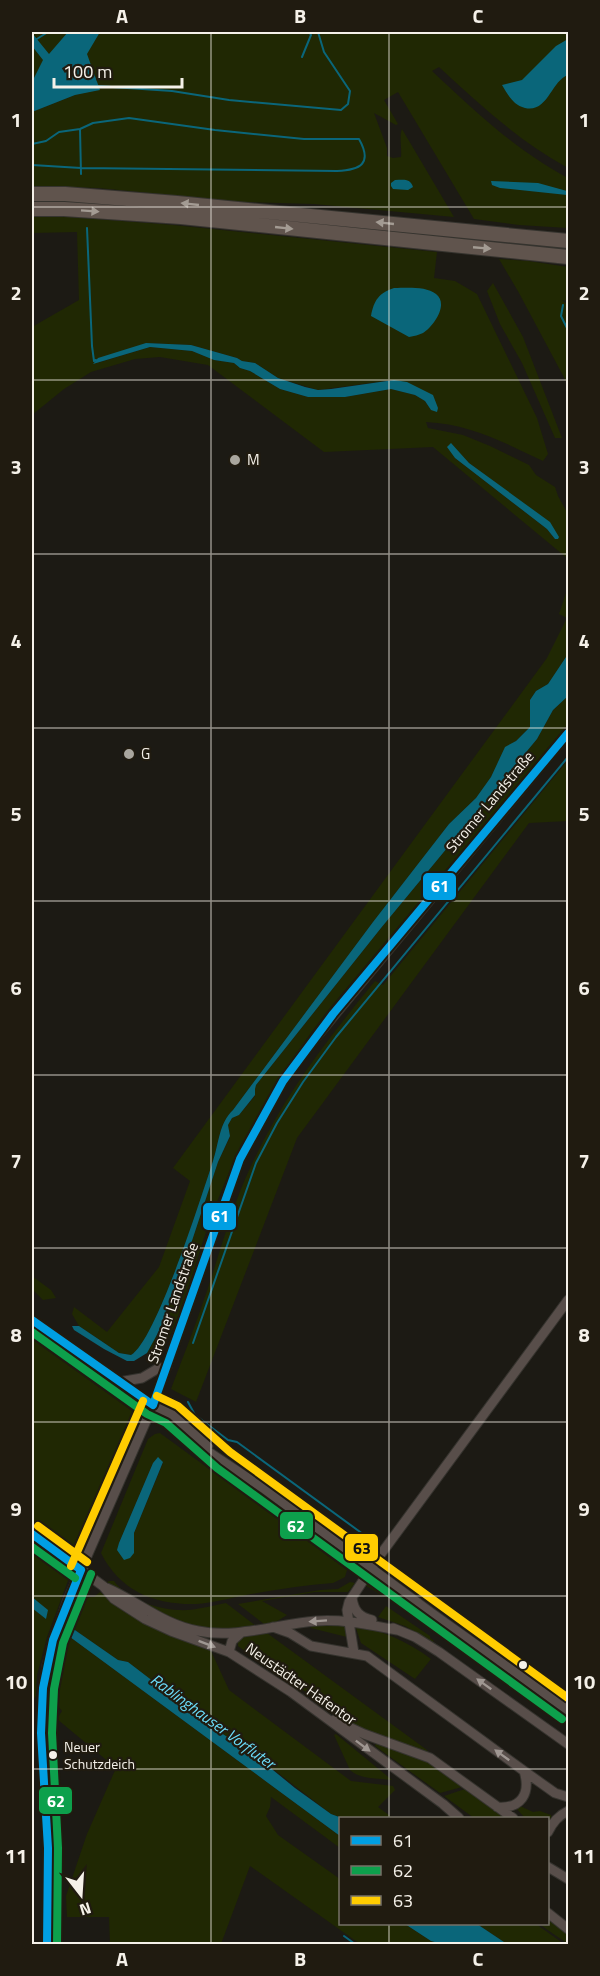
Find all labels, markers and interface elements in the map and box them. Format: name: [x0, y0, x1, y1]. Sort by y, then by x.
text: A: [116, 0, 128, 31]
text: B: [294, 0, 306, 31]
text: C: [473, 0, 484, 31]
scale bar: [54, 51, 182, 89]
text: 100 m: [63, 58, 112, 85]
text: 1: [10, 104, 22, 135]
text: 1: [578, 104, 590, 135]
one-way arrow: [181, 199, 200, 209]
one-way arrow: [80, 206, 99, 216]
one-way arrow: [375, 218, 394, 228]
one-way arrow: [275, 223, 294, 233]
one-way arrow: [472, 243, 491, 253]
text: 2: [10, 277, 22, 308]
text: 2: [578, 277, 590, 308]
place label: M: [247, 448, 260, 471]
text: 3: [10, 451, 22, 482]
text: 3: [578, 451, 590, 482]
marker: M: [228, 453, 242, 467]
text: 4: [10, 625, 22, 656]
text: 4: [578, 625, 590, 656]
place label: G: [141, 742, 150, 765]
street label: Stromer Landstraße: [440, 746, 539, 858]
marker: G: [122, 747, 136, 761]
text: 5: [10, 798, 22, 829]
text: 5: [578, 798, 590, 829]
line badge: 61: [422, 872, 457, 901]
text: 61: [431, 874, 449, 898]
text: 6: [10, 972, 22, 1003]
text: 6: [578, 972, 590, 1003]
text: 7: [10, 1145, 22, 1176]
text: 7: [578, 1145, 590, 1176]
line badge: 61: [202, 1202, 237, 1231]
text: 61: [211, 1204, 229, 1228]
street label: Stromer Landstraße: [141, 1239, 204, 1366]
text: 8: [10, 1319, 22, 1350]
text: 8: [578, 1319, 590, 1350]
text: 9: [10, 1493, 22, 1524]
text: 9: [578, 1493, 590, 1524]
line badge: 62: [279, 1511, 314, 1540]
text: 62: [287, 1514, 305, 1538]
line badge: 63: [344, 1533, 379, 1562]
text: 63: [353, 1536, 371, 1560]
one-way arrow: [309, 1617, 328, 1626]
street label: Neustädter Hafentor: [241, 1637, 362, 1731]
one-way arrow: [199, 1639, 217, 1649]
unlabelled marker: [517, 1659, 529, 1671]
text: 10: [5, 1666, 27, 1697]
text: 10: [573, 1666, 595, 1697]
water label: Rablinghauser Vorfluter: [146, 1668, 282, 1776]
one-way arrow: [477, 1678, 493, 1690]
place label: Neuer Schutzdeich: [64, 1736, 135, 1774]
one-way arrow: [356, 1740, 371, 1752]
marker: Neuer Schutzdeich: [47, 1749, 59, 1761]
one-way arrow: [494, 1749, 510, 1761]
line badge: 62: [38, 1786, 73, 1815]
text: 62: [47, 1789, 65, 1813]
legend: [339, 1817, 549, 1925]
text: 61: [393, 1827, 413, 1854]
text: 11: [5, 1840, 27, 1871]
text: 11: [573, 1840, 595, 1871]
text: 62: [393, 1857, 413, 1884]
north arrow: [51, 1865, 111, 1925]
text: 63: [393, 1887, 413, 1914]
text: N: [77, 1896, 94, 1922]
text: A: [116, 1943, 128, 1974]
text: B: [294, 1943, 306, 1974]
text: C: [473, 1943, 484, 1974]

